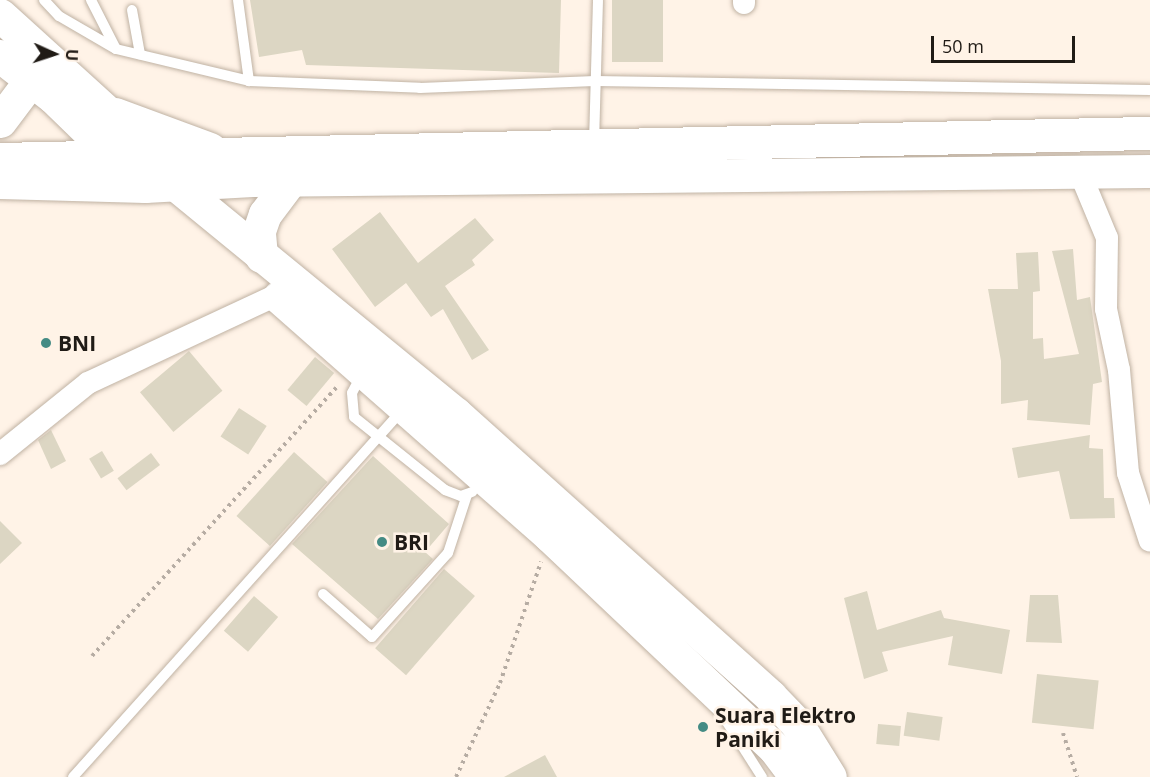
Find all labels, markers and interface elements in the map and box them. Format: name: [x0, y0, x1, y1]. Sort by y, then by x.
north arrow: [24, 24, 84, 84]
scale bar: [934, 24, 1078, 62]
text: 50 m: [942, 34, 984, 58]
text: U: [61, 48, 83, 62]
place label: BNI: [58, 330, 96, 356]
marker: BNI: [39, 336, 53, 350]
place label: BRI: [394, 529, 429, 555]
marker: BRI: [375, 535, 389, 549]
place label: Suara Elektro Paniki: [715, 702, 856, 752]
marker: Suara Elektro Paniki: [696, 720, 710, 734]

